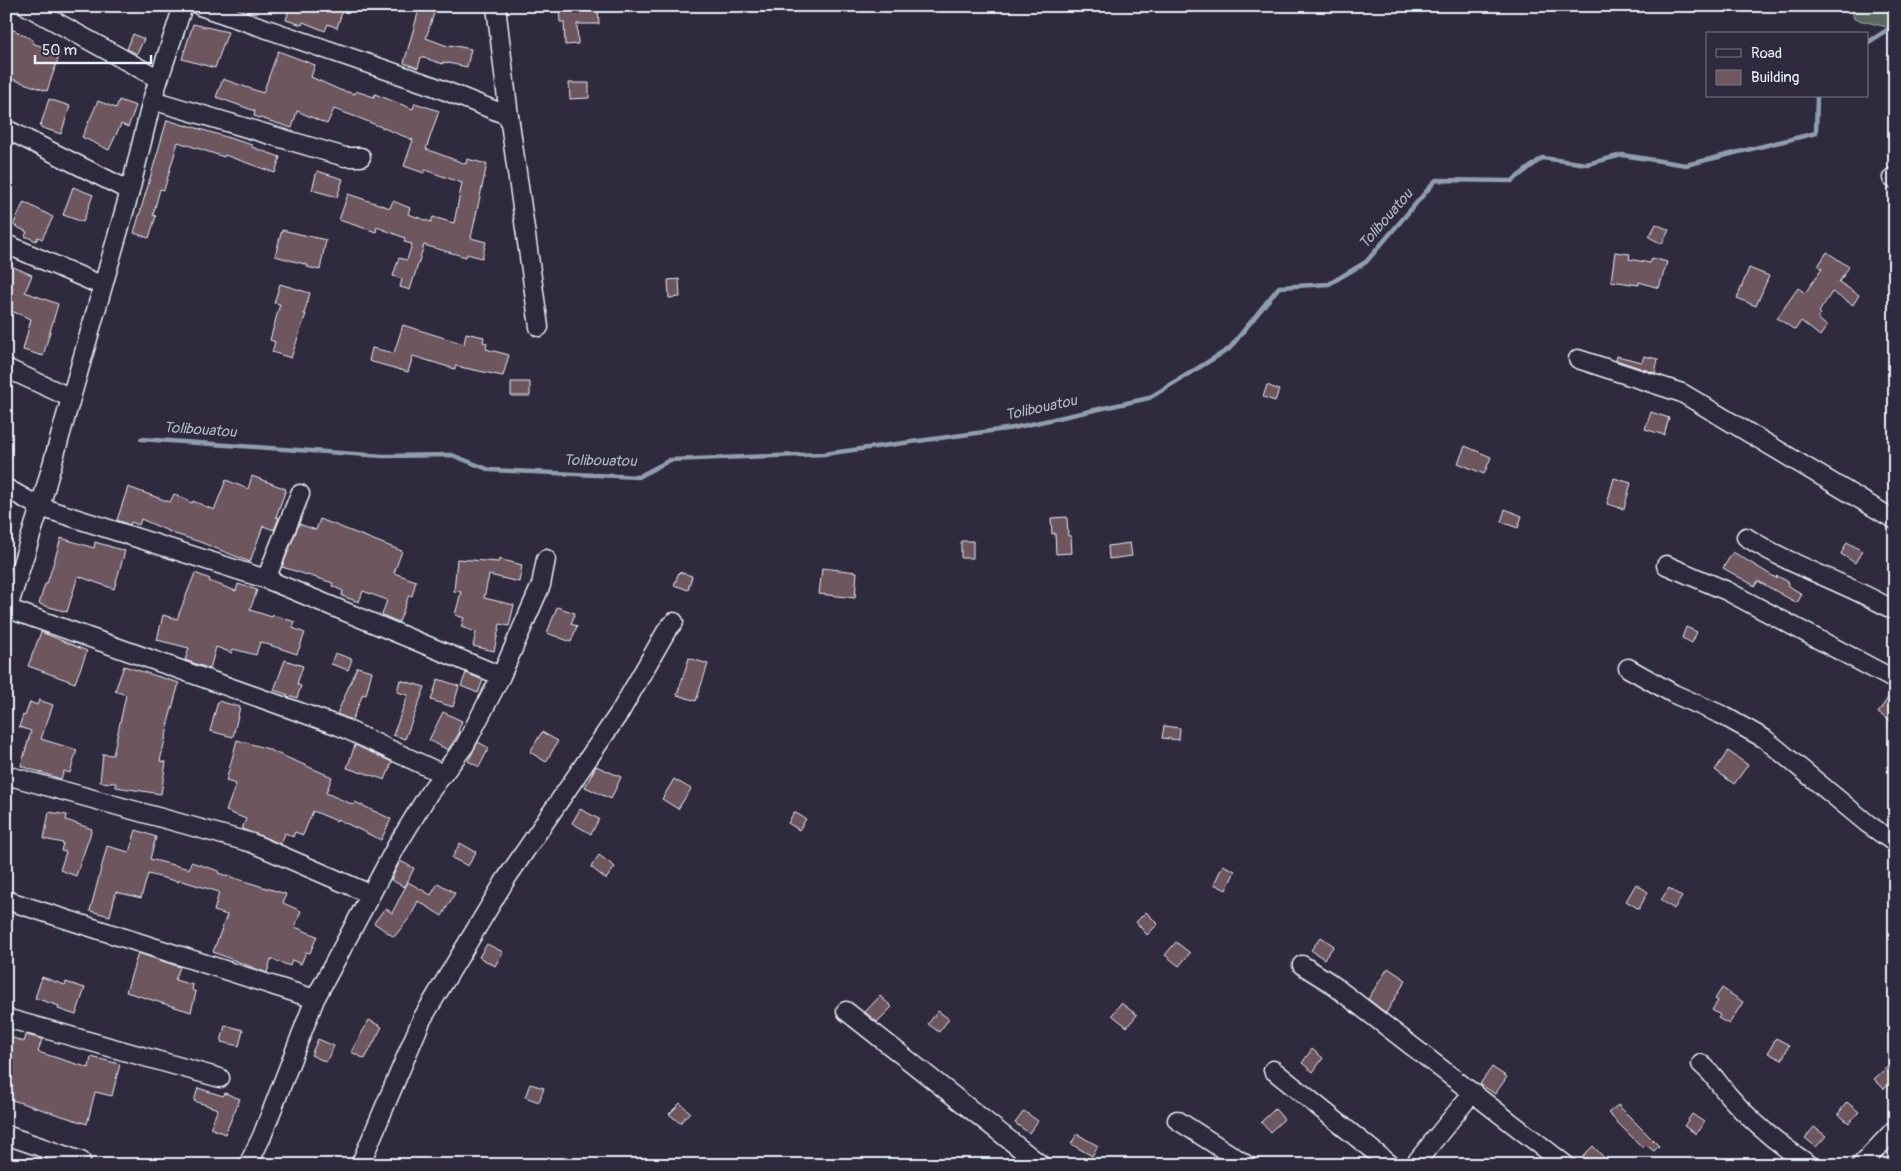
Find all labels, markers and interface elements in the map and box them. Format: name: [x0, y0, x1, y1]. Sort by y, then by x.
scale bar: [35, 32, 151, 64]
legend: [1706, 32, 1868, 98]
text: 50 m: [42, 41, 77, 60]
text: Road: [1751, 44, 1782, 63]
text: Building: [1751, 68, 1799, 87]
water label: Tolibouatou: [1355, 184, 1418, 253]
water label: Tolibouatou: [1003, 391, 1080, 425]
water label: Tolibouatou: [163, 418, 239, 442]
water label: Tolibouatou: [563, 451, 638, 471]

